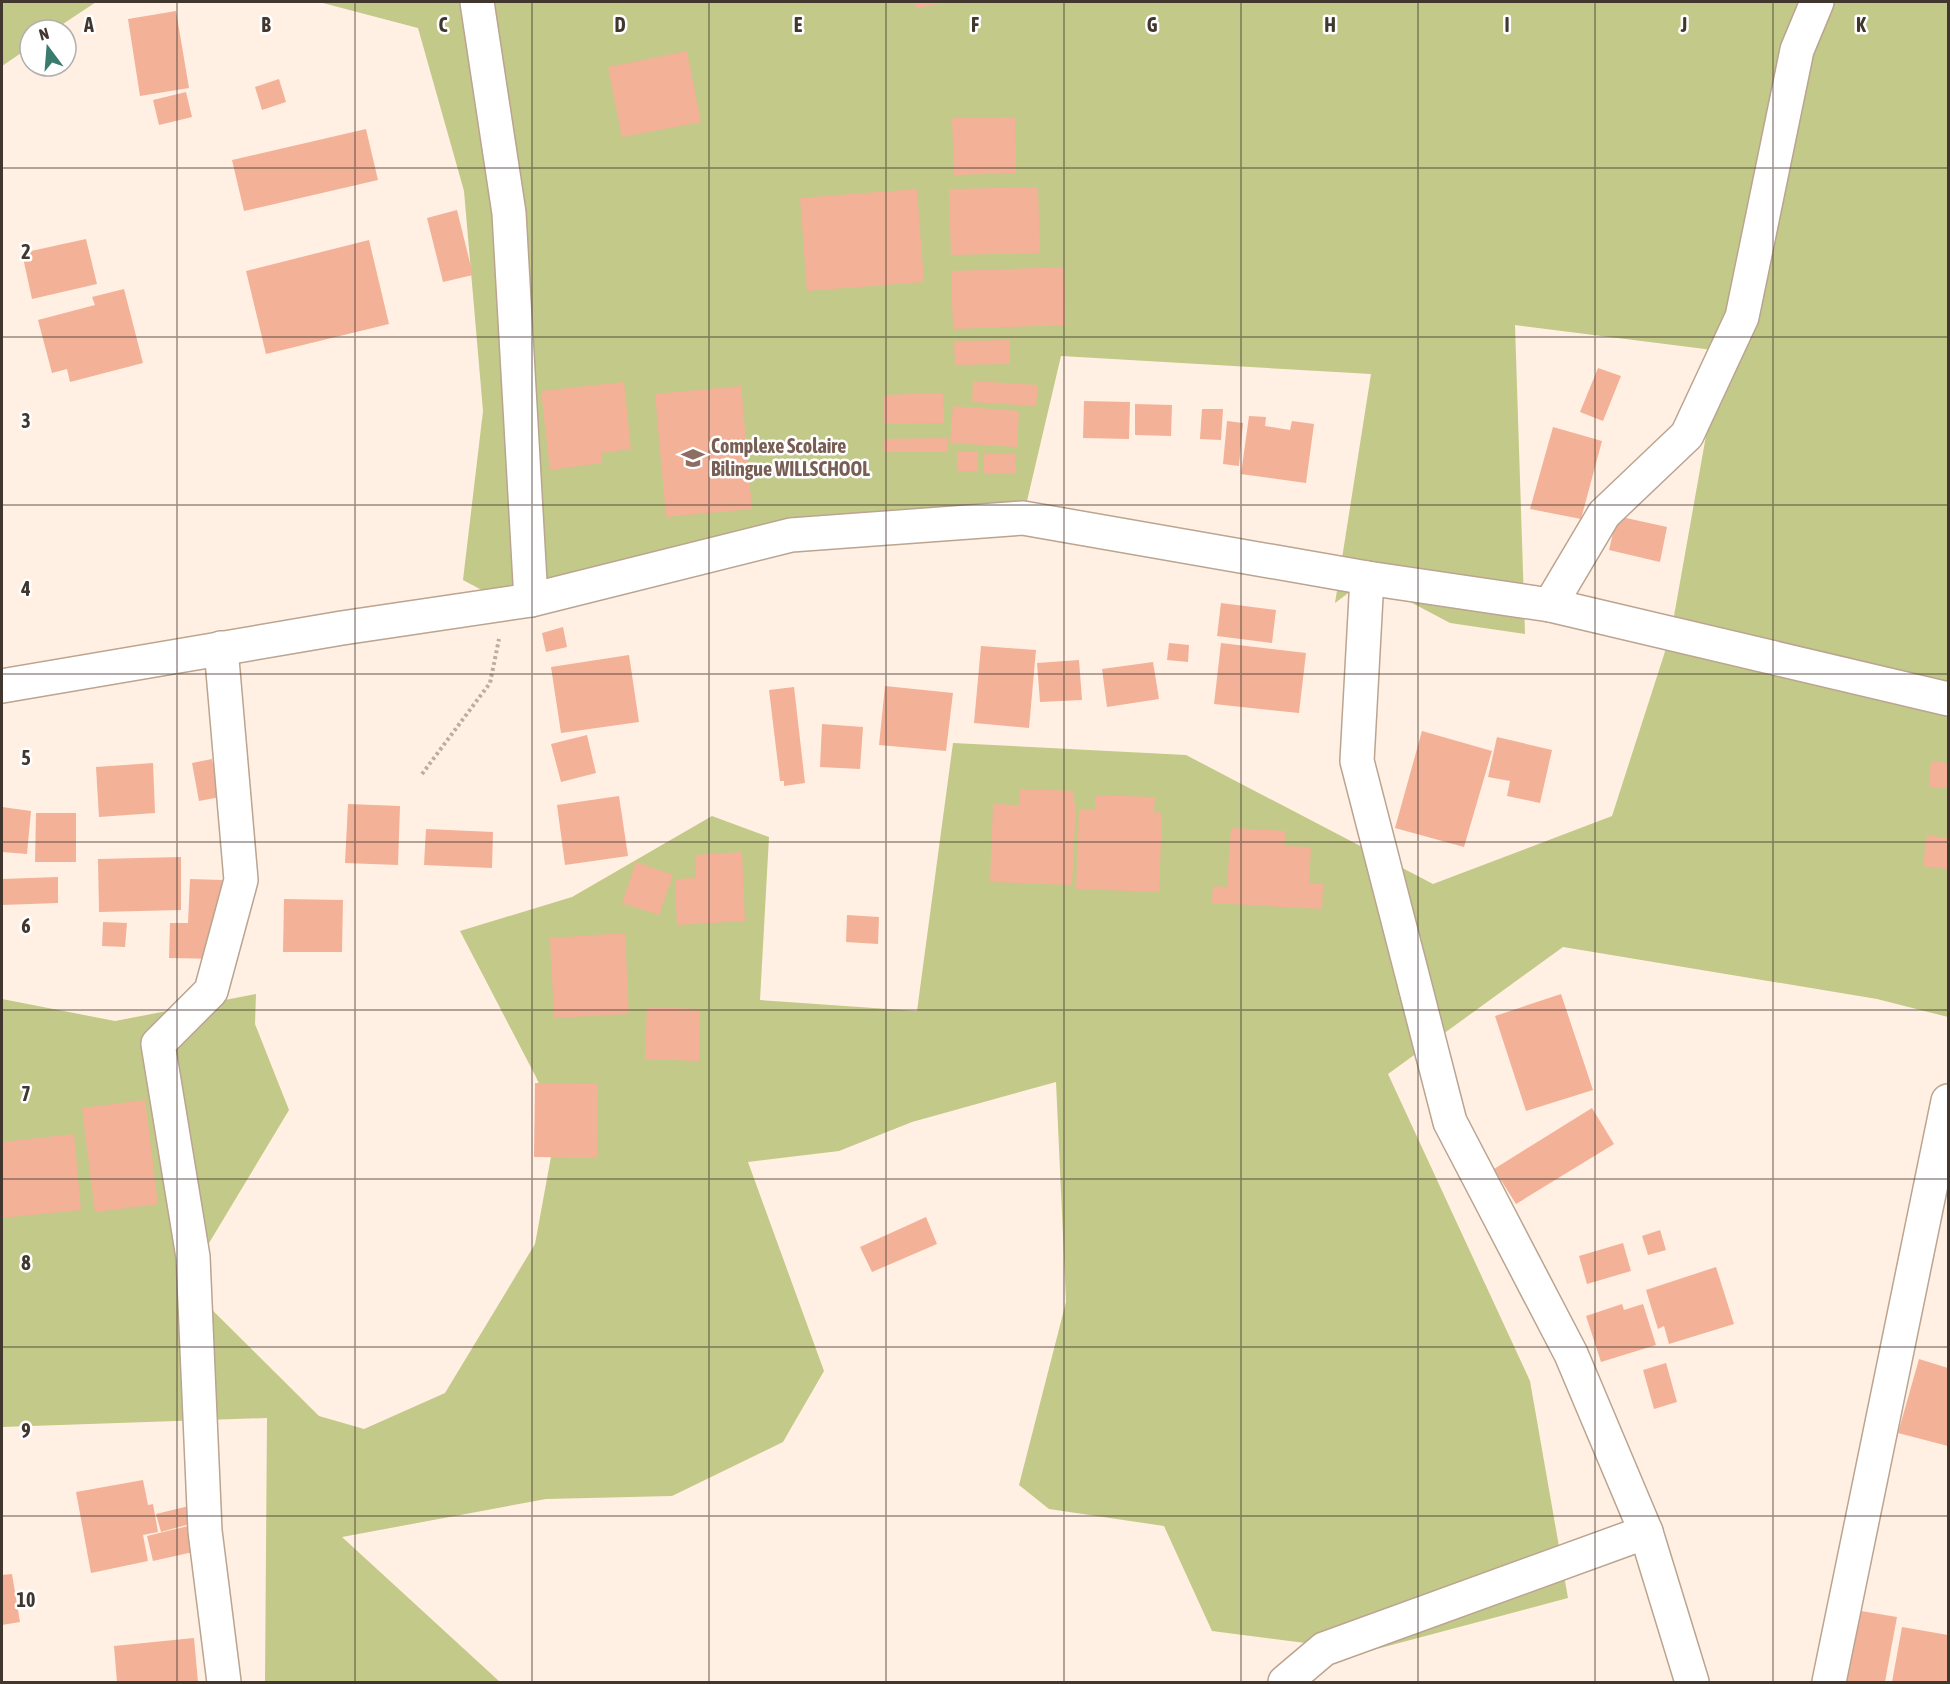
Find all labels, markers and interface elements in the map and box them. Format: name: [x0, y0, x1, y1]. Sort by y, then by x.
text: A: [83, 13, 94, 36]
text: B: [261, 13, 271, 36]
text: C: [439, 13, 448, 36]
text: D: [614, 13, 626, 36]
text: E: [794, 13, 803, 36]
text: F: [971, 13, 979, 36]
text: G: [1147, 13, 1158, 36]
text: H: [1324, 13, 1336, 36]
text: I: [1504, 13, 1510, 36]
text: J: [1680, 13, 1687, 36]
text: K: [1856, 13, 1866, 36]
north arrow: [18, 18, 78, 78]
text: N: [37, 24, 51, 44]
text: 2: [21, 240, 31, 263]
text: 3: [21, 409, 31, 432]
place label: Complexe Scolaire Bilingue WILLSCHOOL: [711, 434, 870, 480]
school or university icon: Complexe Scolaire Bilingue WILLSCHOOL: [680, 445, 706, 471]
text: 4: [20, 577, 31, 600]
text: 5: [21, 746, 31, 769]
text: 6: [21, 914, 31, 937]
text: 7: [21, 1082, 31, 1105]
text: 8: [21, 1251, 31, 1274]
text: 9: [21, 1419, 31, 1442]
text: 10: [17, 1588, 35, 1611]

